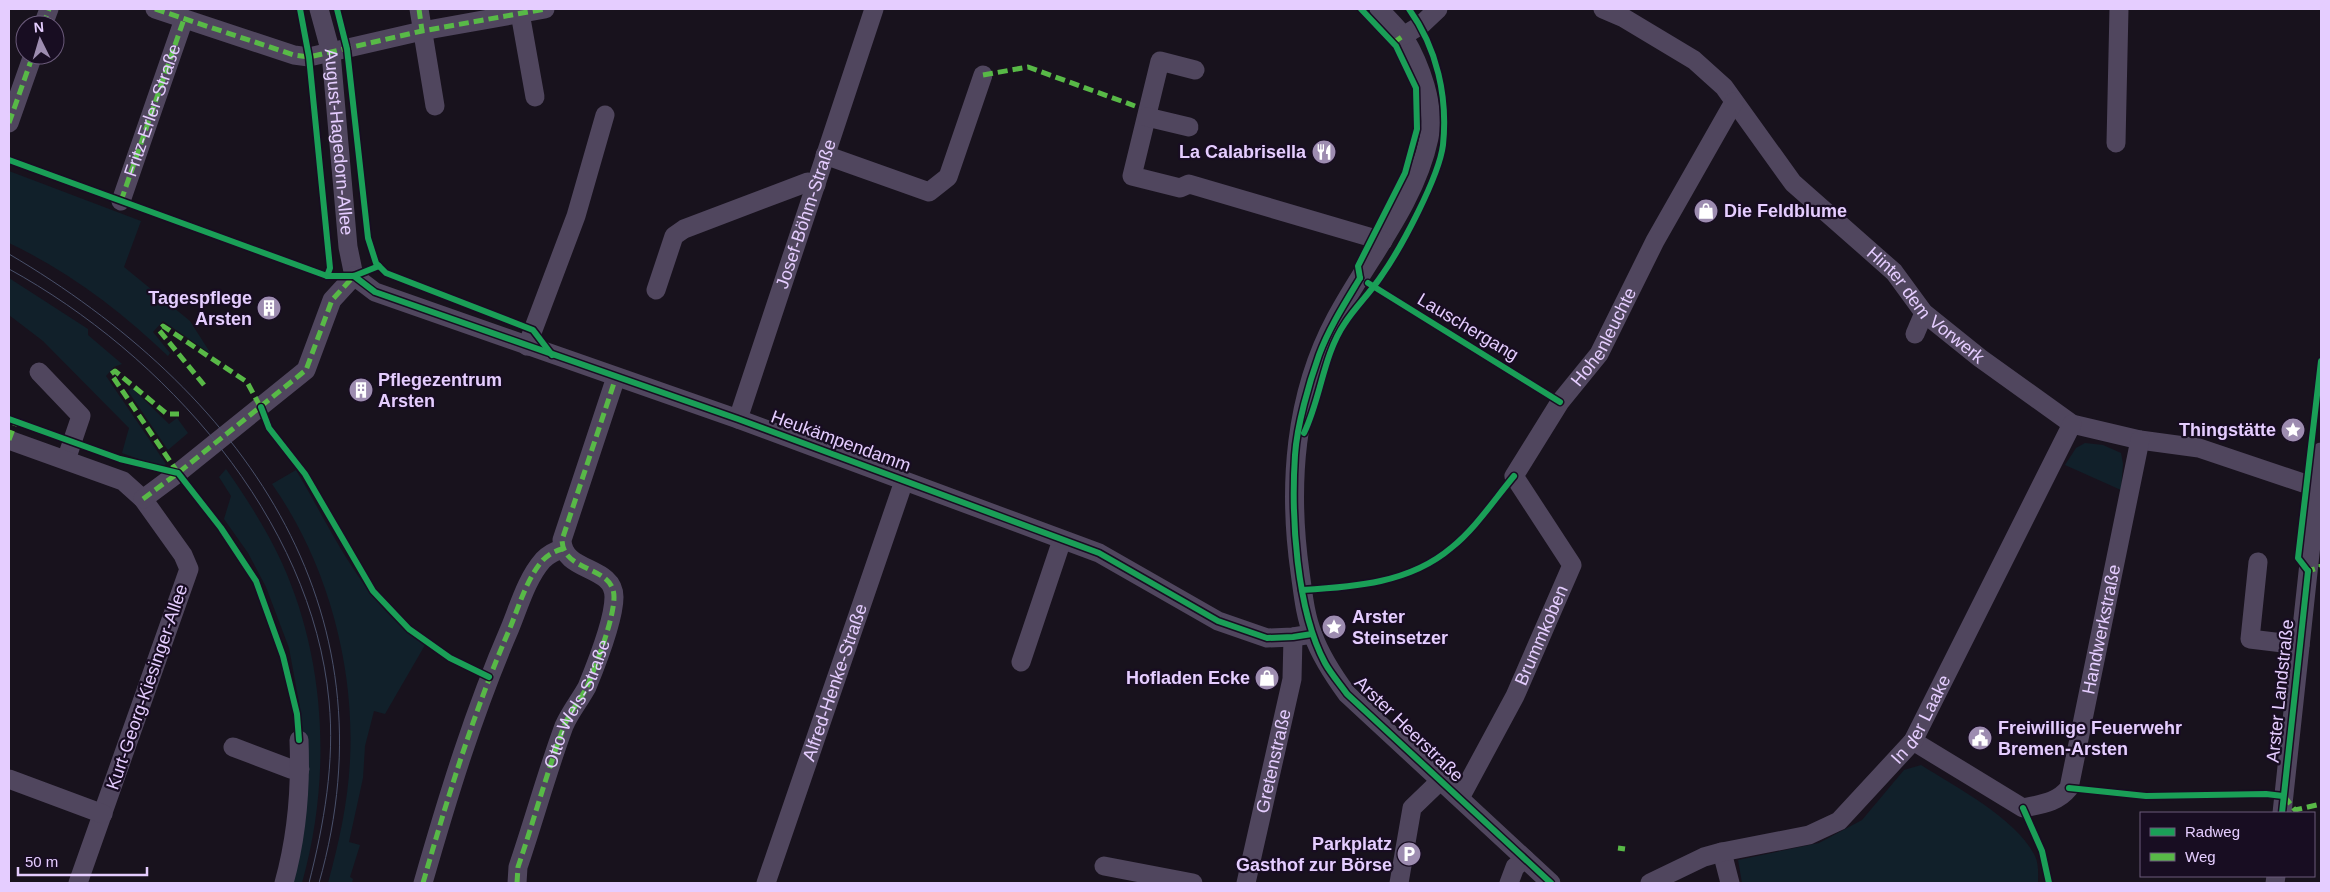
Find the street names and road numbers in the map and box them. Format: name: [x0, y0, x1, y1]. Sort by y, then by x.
street label: Fritz-Erler-Straße: [120, 41, 185, 179]
street label: August-Hagedorn-Allee: [321, 48, 357, 236]
street label: Josef-Böhm-Straße: [772, 137, 840, 291]
street label: Hinter dem Vorwerk: [1863, 243, 1989, 368]
street label: Hohenleuchte: [1567, 284, 1640, 390]
street label: Lauschergang: [1414, 289, 1522, 365]
street label: Heukämpendamm: [768, 406, 914, 476]
street label: Handwerkstraße: [2078, 563, 2124, 696]
street label: Kurt-Georg-Kiesinger-Allee: [102, 582, 192, 792]
street label: Brummkoben: [1511, 582, 1572, 688]
street label: Alfred-Henke-Straße: [799, 601, 871, 764]
street label: Arster Landstraße: [2263, 618, 2297, 764]
street label: Otto-Wels-Straße: [540, 637, 614, 771]
street label: Arster Heerstraße: [1351, 672, 1467, 786]
street label: In der Laake: [1887, 672, 1955, 768]
street label: Gretenstraße: [1252, 707, 1295, 815]

